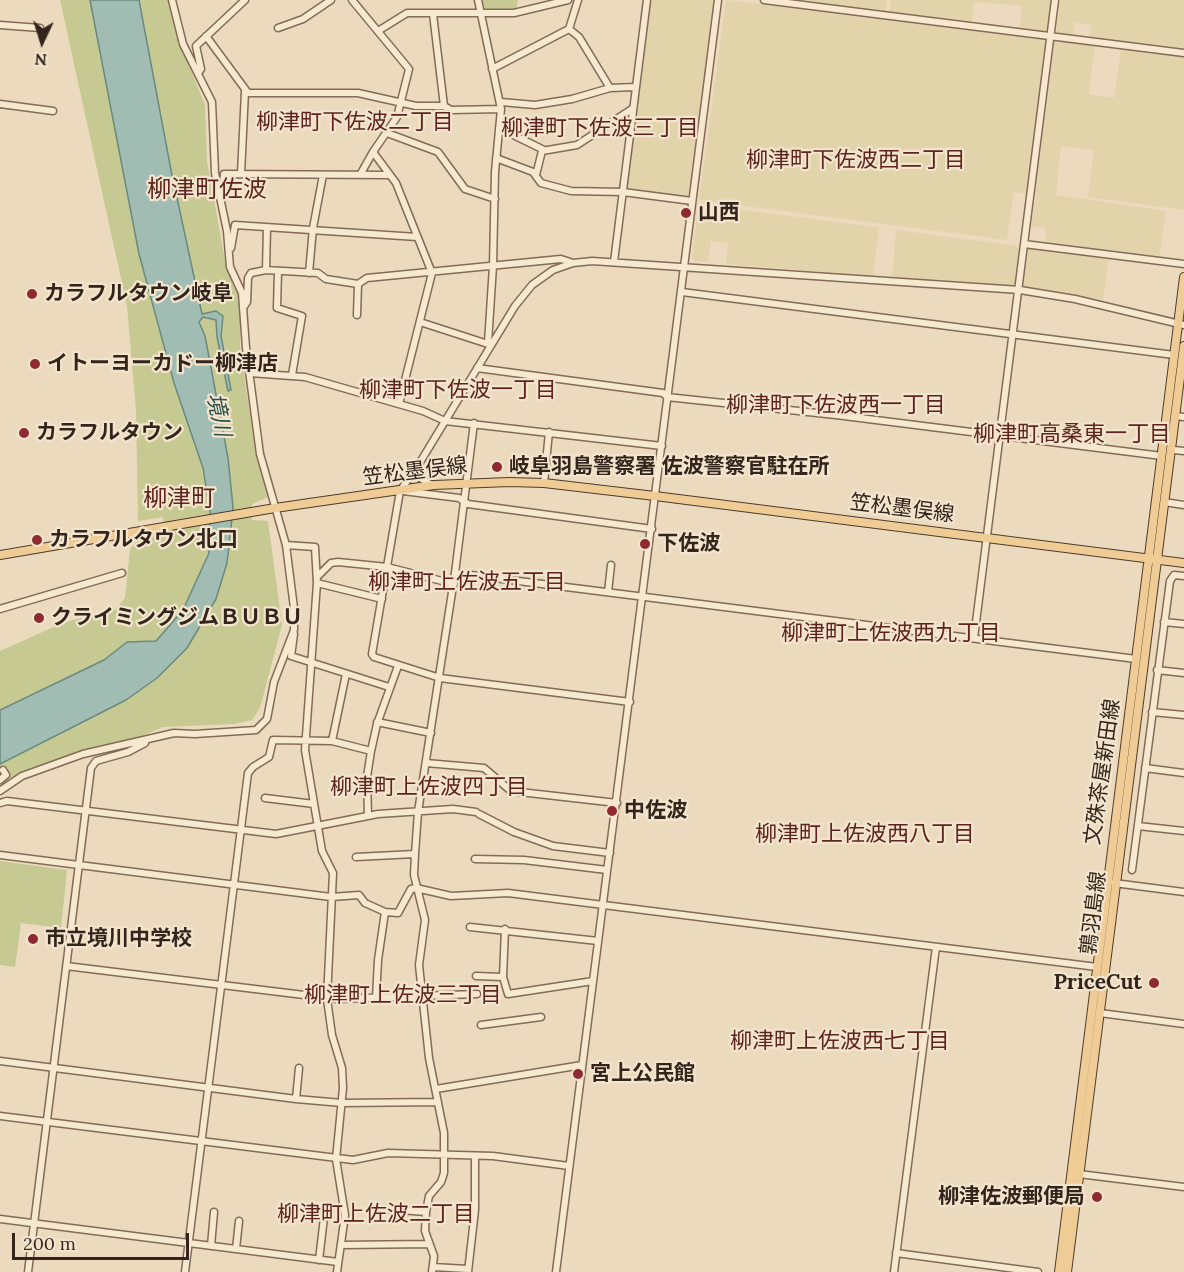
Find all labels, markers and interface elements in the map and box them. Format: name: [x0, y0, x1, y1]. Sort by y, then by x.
north arrow: [12, 12, 72, 72]
text: N: [34, 50, 48, 70]
district label: 柳津町下佐波二丁目: [256, 110, 454, 136]
district label: 柳津町下佐波三丁目: [501, 116, 699, 142]
district label: 柳津町下佐波西二丁目: [746, 148, 966, 174]
district label: 柳津町佐波: [147, 176, 267, 204]
place label: 山西: [698, 200, 740, 226]
marker: 山西: [679, 206, 693, 220]
place label: カラフルタウン岐阜: [44, 281, 233, 307]
marker: カラフルタウン岐阜: [25, 287, 39, 301]
place label: イトーヨーカドー柳津店: [47, 351, 278, 377]
marker: イトーヨーカドー柳津店: [28, 357, 42, 371]
district label: 柳津町下佐波一丁目: [359, 378, 557, 404]
water label: 境川: [201, 391, 235, 439]
district label: 柳津町下佐波西一丁目: [726, 393, 946, 419]
place label: カラフルタウン: [36, 420, 183, 446]
district label: 柳津町高桑東一丁目: [973, 422, 1171, 448]
marker: カラフルタウン: [17, 426, 31, 440]
street label: 笠松墨俣線: [361, 453, 469, 491]
place label: 岐阜羽島警察署 佐波警察官駐在所: [509, 454, 830, 480]
marker: 岐阜羽島警察署 佐波警察官駐在所: [490, 460, 504, 474]
district label: 柳津町: [143, 485, 215, 513]
street label: 笠松墨俣線: [848, 490, 956, 528]
place label: カラフルタウン北口: [49, 527, 238, 553]
place label: 下佐波: [657, 531, 720, 557]
marker: カラフルタウン北口: [30, 533, 44, 547]
marker: 下佐波: [638, 537, 652, 551]
district label: 柳津町上佐波五丁目: [368, 570, 566, 596]
place label: クライミングジムＢＵＢＵ: [51, 605, 303, 631]
marker: クライミングジムＢＵＢＵ: [32, 611, 46, 625]
district label: 柳津町上佐波西九丁目: [781, 621, 1001, 647]
street label: 文殊茶屋新田線: [1080, 697, 1126, 847]
district label: 柳津町上佐波四丁目: [330, 775, 528, 801]
place label: 中佐波: [624, 798, 687, 824]
marker: 中佐波: [605, 804, 619, 818]
district label: 柳津町上佐波西八丁目: [755, 822, 975, 848]
street label: 鶉羽島線: [1076, 870, 1112, 956]
place label: 市立境川中学校: [45, 926, 192, 952]
marker: 市立境川中学校: [26, 932, 40, 946]
place label: PriceCut: [1053, 970, 1142, 996]
marker: PriceCut: [1147, 976, 1161, 990]
district label: 柳津町上佐波三丁目: [304, 983, 502, 1009]
district label: 柳津町上佐波西七丁目: [730, 1029, 950, 1055]
place label: 宮上公民館: [590, 1061, 695, 1087]
marker: 宮上公民館: [571, 1067, 585, 1081]
place label: 柳津佐波郵便局: [938, 1184, 1085, 1210]
marker: 柳津佐波郵便局: [1090, 1190, 1104, 1204]
district label: 柳津町上佐波二丁目: [277, 1202, 475, 1228]
scale bar: [15, 1221, 192, 1259]
text: 200 m: [23, 1232, 76, 1255]

